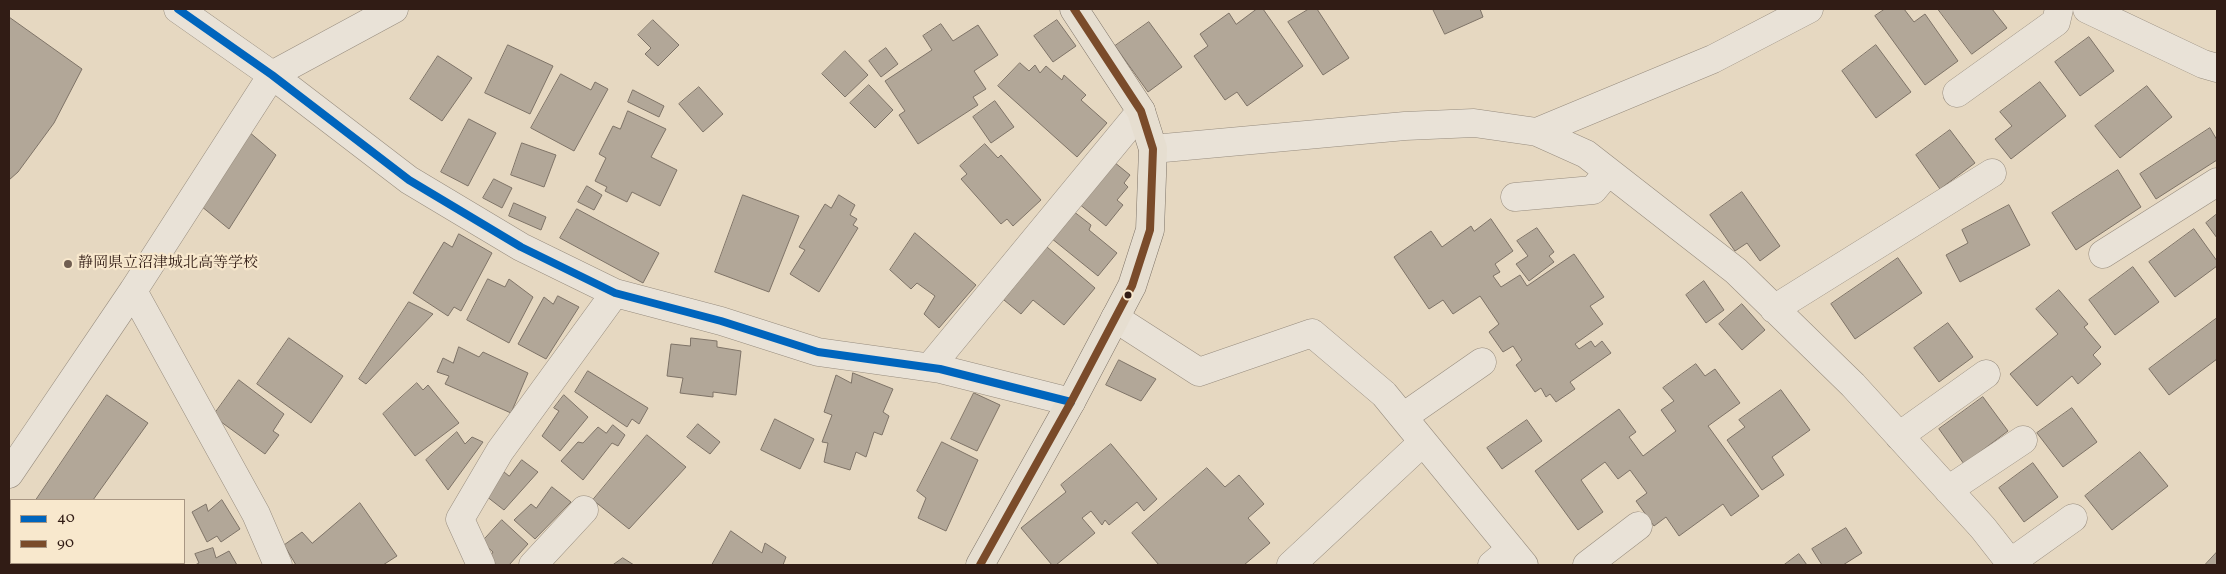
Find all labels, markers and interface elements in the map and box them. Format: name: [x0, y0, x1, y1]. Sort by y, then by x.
place label: 静岡県立沼津城北高等学校: [78, 255, 258, 273]
marker: 静岡県立沼津城北高等学校: [62, 258, 74, 270]
unlabelled marker: [1123, 290, 1133, 300]
legend: [10, 499, 185, 564]
text: 40: [57, 508, 75, 529]
text: 90: [57, 533, 74, 554]

